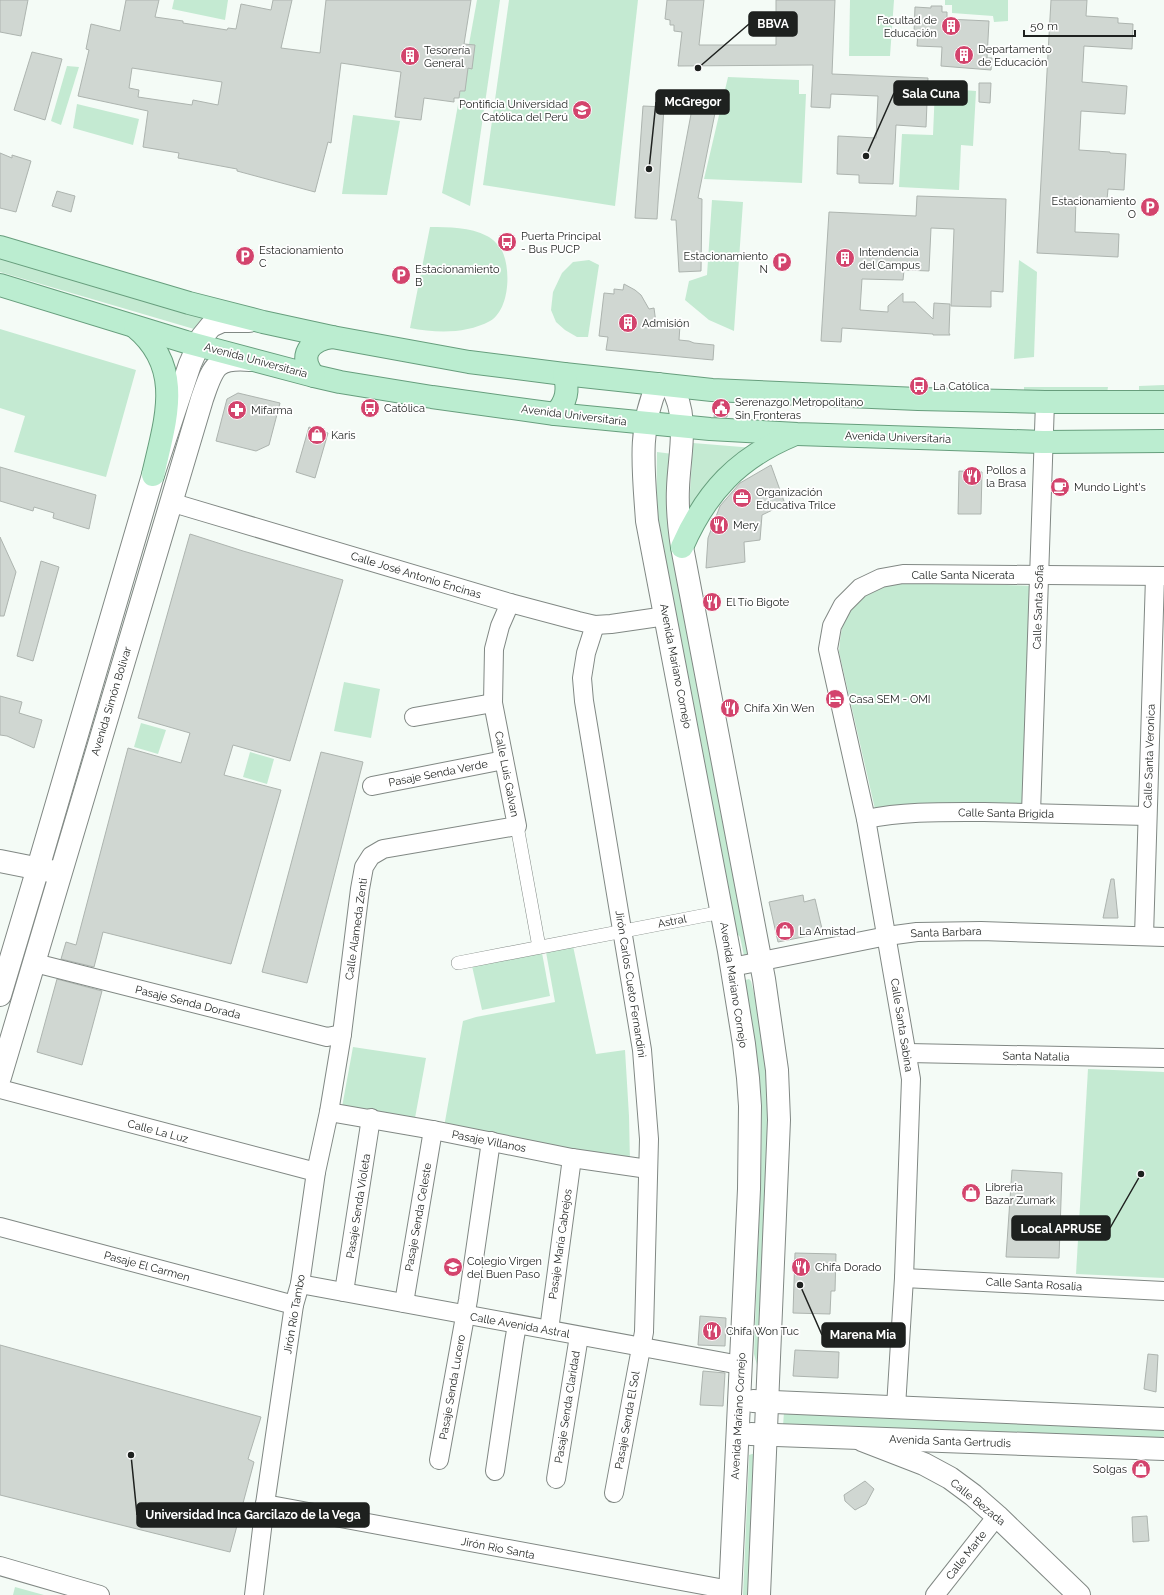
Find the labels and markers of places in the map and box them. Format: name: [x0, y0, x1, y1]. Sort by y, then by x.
callout: BBVA: [749, 12, 797, 36]
place label: Facultad de Educación: [877, 14, 938, 40]
building icon: Facultad de Educación: [940, 15, 962, 37]
place label: Departamento de Educación: [978, 43, 1052, 69]
place label: Tesorería General: [424, 44, 470, 70]
building icon: Departamento de Educación: [953, 44, 975, 66]
building icon: Tesorería General: [399, 45, 421, 67]
callout: Sala Cuna: [894, 81, 967, 105]
callout: McGregor: [656, 90, 729, 114]
place label: Pontificia Universidad Católica del Perú: [459, 98, 568, 124]
school or university icon: Pontificia Universidad Católica del Perú: [571, 99, 593, 121]
place label: Estacionamiento O: [1051, 195, 1136, 221]
parking icon: Estacionamiento O: [1139, 196, 1161, 218]
place label: Puerta Principal - Bus PUCP: [521, 230, 601, 256]
bus stop icon: Puerta Principal - Bus PUCP: [496, 231, 518, 253]
place label: Estacionamiento C: [259, 244, 344, 270]
parking icon: Estacionamiento C: [234, 245, 256, 267]
place label: Intendencia del Campus: [859, 246, 920, 272]
building icon: Intendencia del Campus: [834, 247, 856, 269]
place label: Estacionamiento N: [683, 250, 768, 276]
parking icon: Estacionamiento N: [771, 251, 793, 273]
place label: Estacionamiento B: [415, 263, 500, 289]
parking icon: Estacionamiento B: [390, 264, 412, 286]
building icon: Admisión: [617, 312, 639, 334]
place label: Admisión: [642, 317, 689, 330]
bus stop icon: La Católica: [908, 375, 930, 397]
place label: La Católica: [933, 380, 989, 393]
place label: Serenazgo Metropolitano Sin Fronteras: [735, 396, 864, 422]
bus stop icon: Católica: [359, 397, 381, 419]
public building icon: Serenazgo Metropolitano Sin Fronteras: [710, 397, 732, 419]
pharmacy icon: Mifarma: [226, 399, 248, 421]
place label: Católica: [384, 402, 425, 415]
place label: Mifarma: [251, 404, 293, 417]
shop icon: Karis: [306, 424, 328, 446]
place label: Karis: [331, 429, 356, 442]
place label: Pollos a la Brasa: [986, 464, 1026, 490]
restaurant icon: Pollos a la Brasa: [961, 465, 983, 487]
cafe icon: Mundo Light's: [1049, 476, 1071, 498]
place label: Mundo Light's: [1074, 481, 1146, 494]
place label: Organización Educativa Trilce: [756, 486, 836, 512]
office icon: Organización Educativa Trilce: [731, 487, 753, 509]
restaurant icon: Mery: [708, 514, 730, 536]
place label: Mery: [733, 519, 759, 532]
restaurant icon: El Tío Bigote: [701, 591, 723, 613]
place label: El Tío Bigote: [726, 596, 790, 609]
hotel icon: Casa SEM - OMI: [824, 688, 846, 710]
place label: Casa SEM - OMI: [849, 693, 931, 706]
restaurant icon: Chifa Xin Wen: [719, 697, 741, 719]
place label: Chifa Xin Wen: [744, 702, 814, 715]
shop icon: La Amistad: [774, 920, 796, 942]
place label: La Amistad: [799, 925, 856, 938]
place label: Libreria Bazar Zumark: [985, 1181, 1055, 1207]
shop icon: Libreria Bazar Zumark: [960, 1182, 982, 1204]
callout: Local APRUSE: [1012, 1216, 1110, 1240]
place label: Colegio Virgen del Buen Paso: [467, 1255, 542, 1281]
school or university icon: Colegio Virgen del Buen Paso: [442, 1256, 464, 1278]
restaurant icon: Chifa Dorado: [790, 1256, 812, 1278]
place label: Chifa Dorado: [815, 1261, 882, 1274]
restaurant icon: Chifa Won Tuc: [701, 1320, 723, 1342]
callout: Marena Mia: [822, 1323, 905, 1347]
place label: Chifa Won Tuc: [726, 1325, 799, 1338]
shop icon: Solgas: [1130, 1458, 1152, 1480]
place label: Solgas: [1093, 1463, 1127, 1476]
callout: Universidad Inca Garcilazo de la Vega: [137, 1503, 369, 1527]

